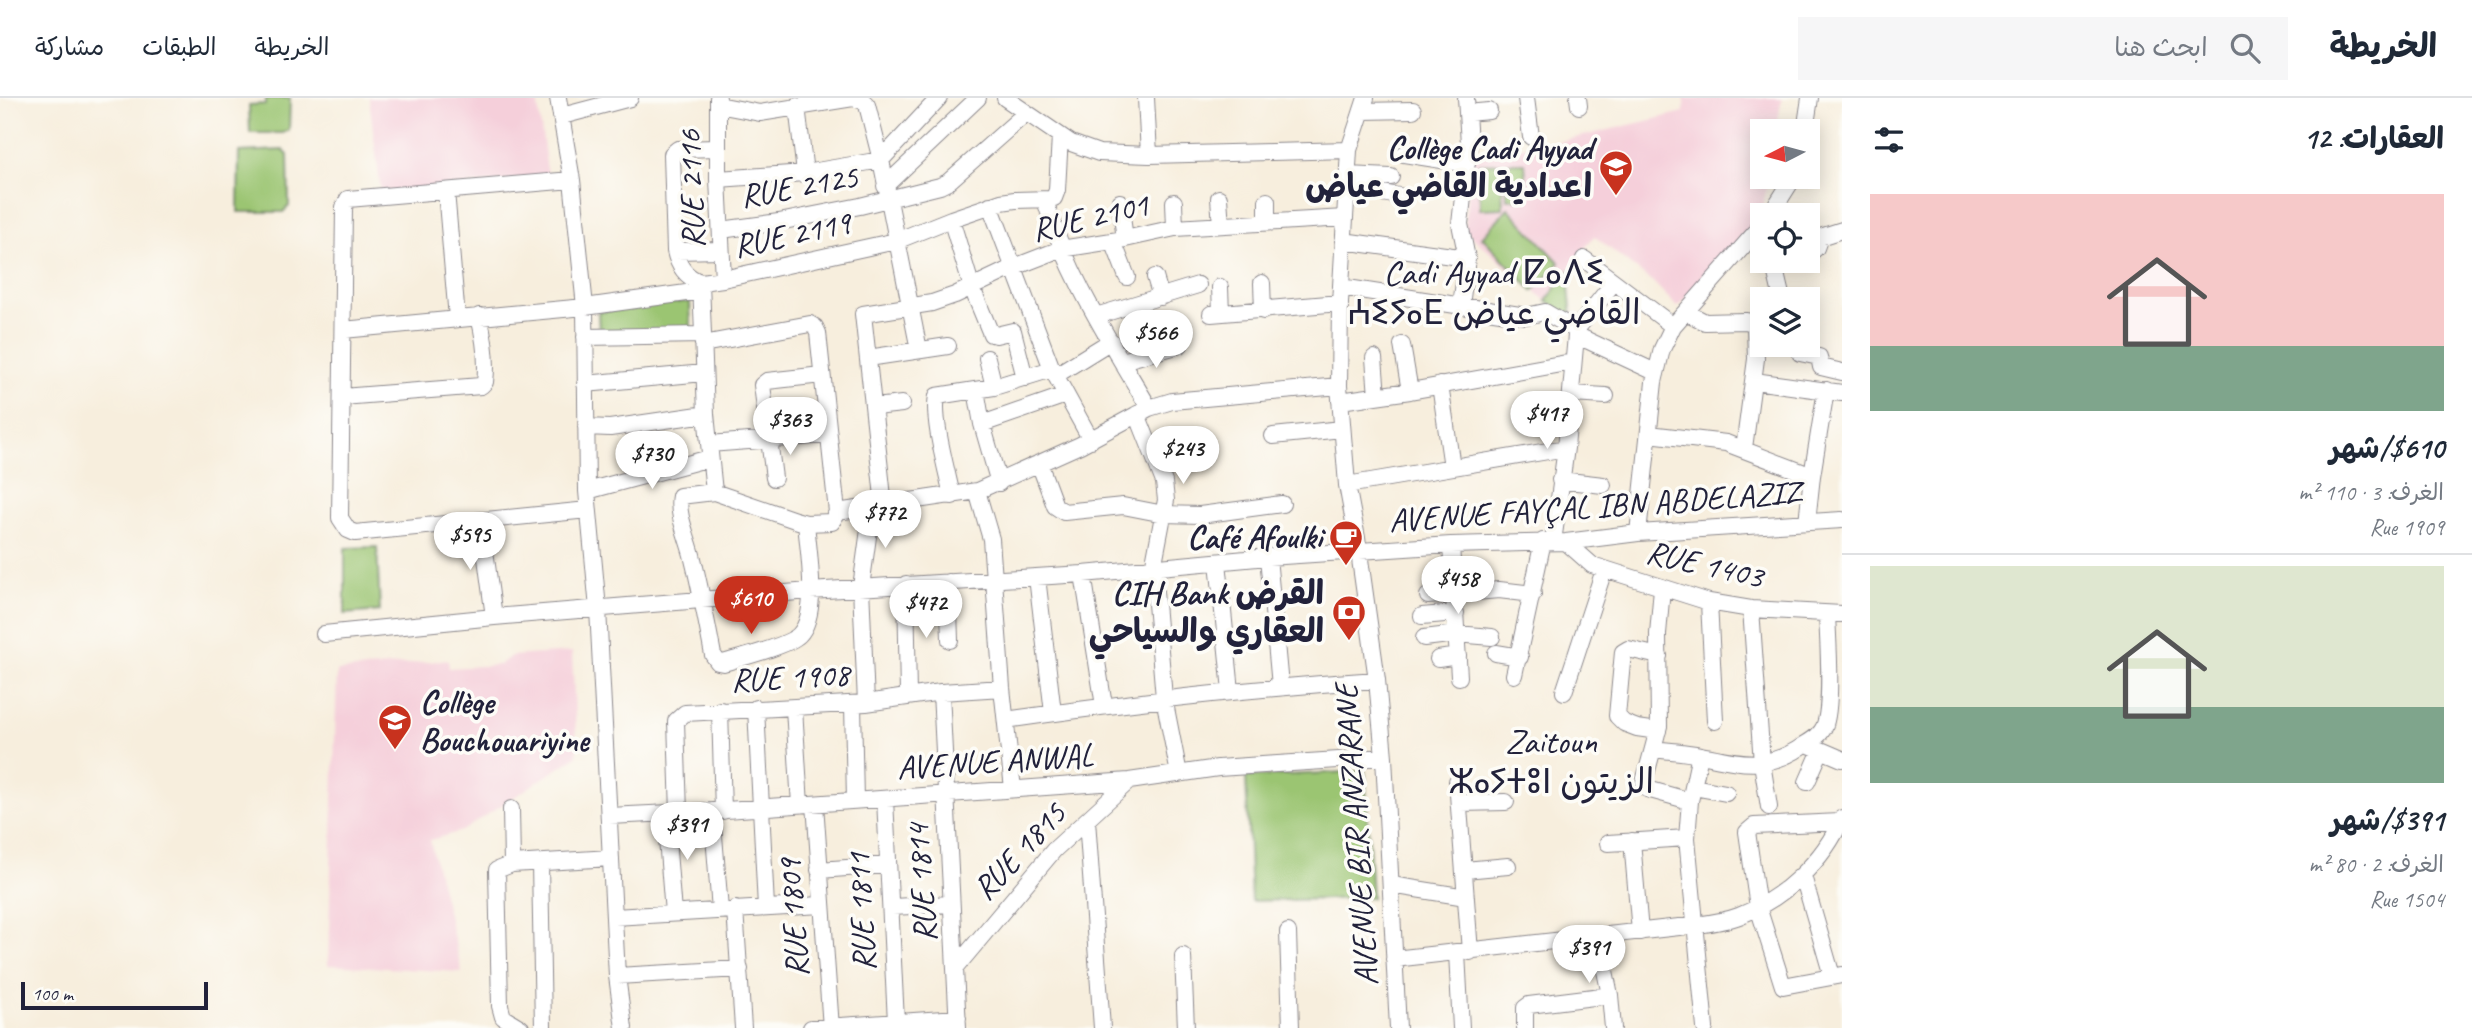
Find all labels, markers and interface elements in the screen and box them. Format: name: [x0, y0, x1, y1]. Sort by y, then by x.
search box: [1798, 17, 2288, 80]
text: الخريطة: [2330, 25, 2437, 67]
icon: search: [2226, 29, 2264, 67]
text: ابحث هنا: [2114, 31, 2208, 64]
text: مشاركة: [35, 32, 104, 62]
text: الطبقات: [142, 32, 217, 62]
text: الخريطة: [255, 32, 329, 62]
north arrow: [1750, 119, 1820, 189]
map controls: [1750, 119, 1820, 357]
text: العقارات: 12: [2303, 119, 2444, 157]
icon: filters: [1870, 121, 1908, 159]
place label: Collège Cadi Ayyad اعدادية القاضي عياض: [1305, 127, 1598, 215]
street label: RUE 2116: [668, 128, 714, 249]
school or university icon: Collège Cadi Ayyad اعدادية القاضي عياض: [1597, 148, 1635, 197]
street label: RUE 2125: [737, 155, 863, 217]
street label: RUE 2101: [1028, 183, 1155, 251]
street label: RUE 2119: [730, 200, 857, 267]
button: locate: [1750, 203, 1820, 273]
icon: home: [2094, 239, 2220, 365]
district label: Cadi Ayyad ⵇⴰⴷⵉ ⵄⵉⵢⴰⴹ القاضي عياض: [1347, 250, 1641, 343]
button: layers: [1750, 287, 1820, 357]
pin: $566: [1115, 310, 1197, 370]
text: $566: [1135, 318, 1177, 347]
pin: $417: [1506, 392, 1588, 451]
pin: $363: [749, 398, 831, 457]
text: $417: [1526, 399, 1568, 428]
text: $363: [769, 405, 811, 434]
pin: $243: [1142, 426, 1224, 486]
text: $610/شهر: [2330, 429, 2444, 467]
pin: $730: [611, 432, 693, 491]
text: $243: [1162, 434, 1204, 463]
text: $730: [631, 439, 673, 468]
street label: AVENUE FAYÇAL IBN ABDELAZIZ: [1387, 470, 1807, 541]
text: الغرف: 3 · 110 m²: [2298, 478, 2444, 507]
pin: $772: [844, 490, 926, 550]
text: $772: [864, 498, 906, 527]
pin: $595: [429, 512, 511, 572]
text: Rue 1909: [2369, 513, 2444, 542]
place label: Café Afoulki: [1187, 516, 1327, 558]
cafe icon: Café Afoulki: [1327, 518, 1365, 567]
text: $595: [450, 520, 490, 549]
street label: RUE 1403: [1643, 530, 1770, 598]
pin: $458: [1417, 556, 1499, 616]
text: $458: [1437, 564, 1479, 593]
place label: CIH Bank القرض العقاري والسياحي: [1089, 572, 1324, 660]
pin: $610: [710, 576, 792, 636]
pin: $472: [885, 580, 967, 640]
text: $610: [730, 584, 772, 613]
text: $472: [905, 588, 947, 617]
bank icon: CIH Bank القرض العقاري والسياحي: [1330, 593, 1368, 642]
icon: home: [2094, 611, 2220, 737]
street label: RUE 1908: [730, 653, 853, 701]
street label: AVENUE BIR ANZARANE: [1324, 679, 1387, 987]
place label: Collège Bouchouariyine: [420, 681, 592, 761]
school or university icon: Collège Bouchouariyine: [376, 702, 414, 751]
district label: Zaitoun ⵣⴰⵢⵜⵓⵏ الزيتون: [1448, 719, 1654, 804]
street label: AVENUE ANWAL: [896, 733, 1095, 789]
street label: RUE 1815: [963, 792, 1076, 909]
text: $391/شهر: [2331, 801, 2444, 839]
pin: $391: [646, 802, 728, 862]
text: $391: [666, 810, 708, 839]
street label: RUE 1814: [896, 819, 946, 944]
street label: RUE 1811: [837, 850, 885, 972]
text: الغرف: 2 · 80 m²: [2309, 850, 2444, 879]
street label: RUE 1809: [768, 854, 818, 979]
text: Rue 1504: [2369, 885, 2444, 914]
pin: $391: [1548, 926, 1630, 985]
text: $391: [1568, 933, 1610, 962]
scale bar: [21, 979, 208, 1011]
text: 100 m: [32, 982, 73, 1006]

